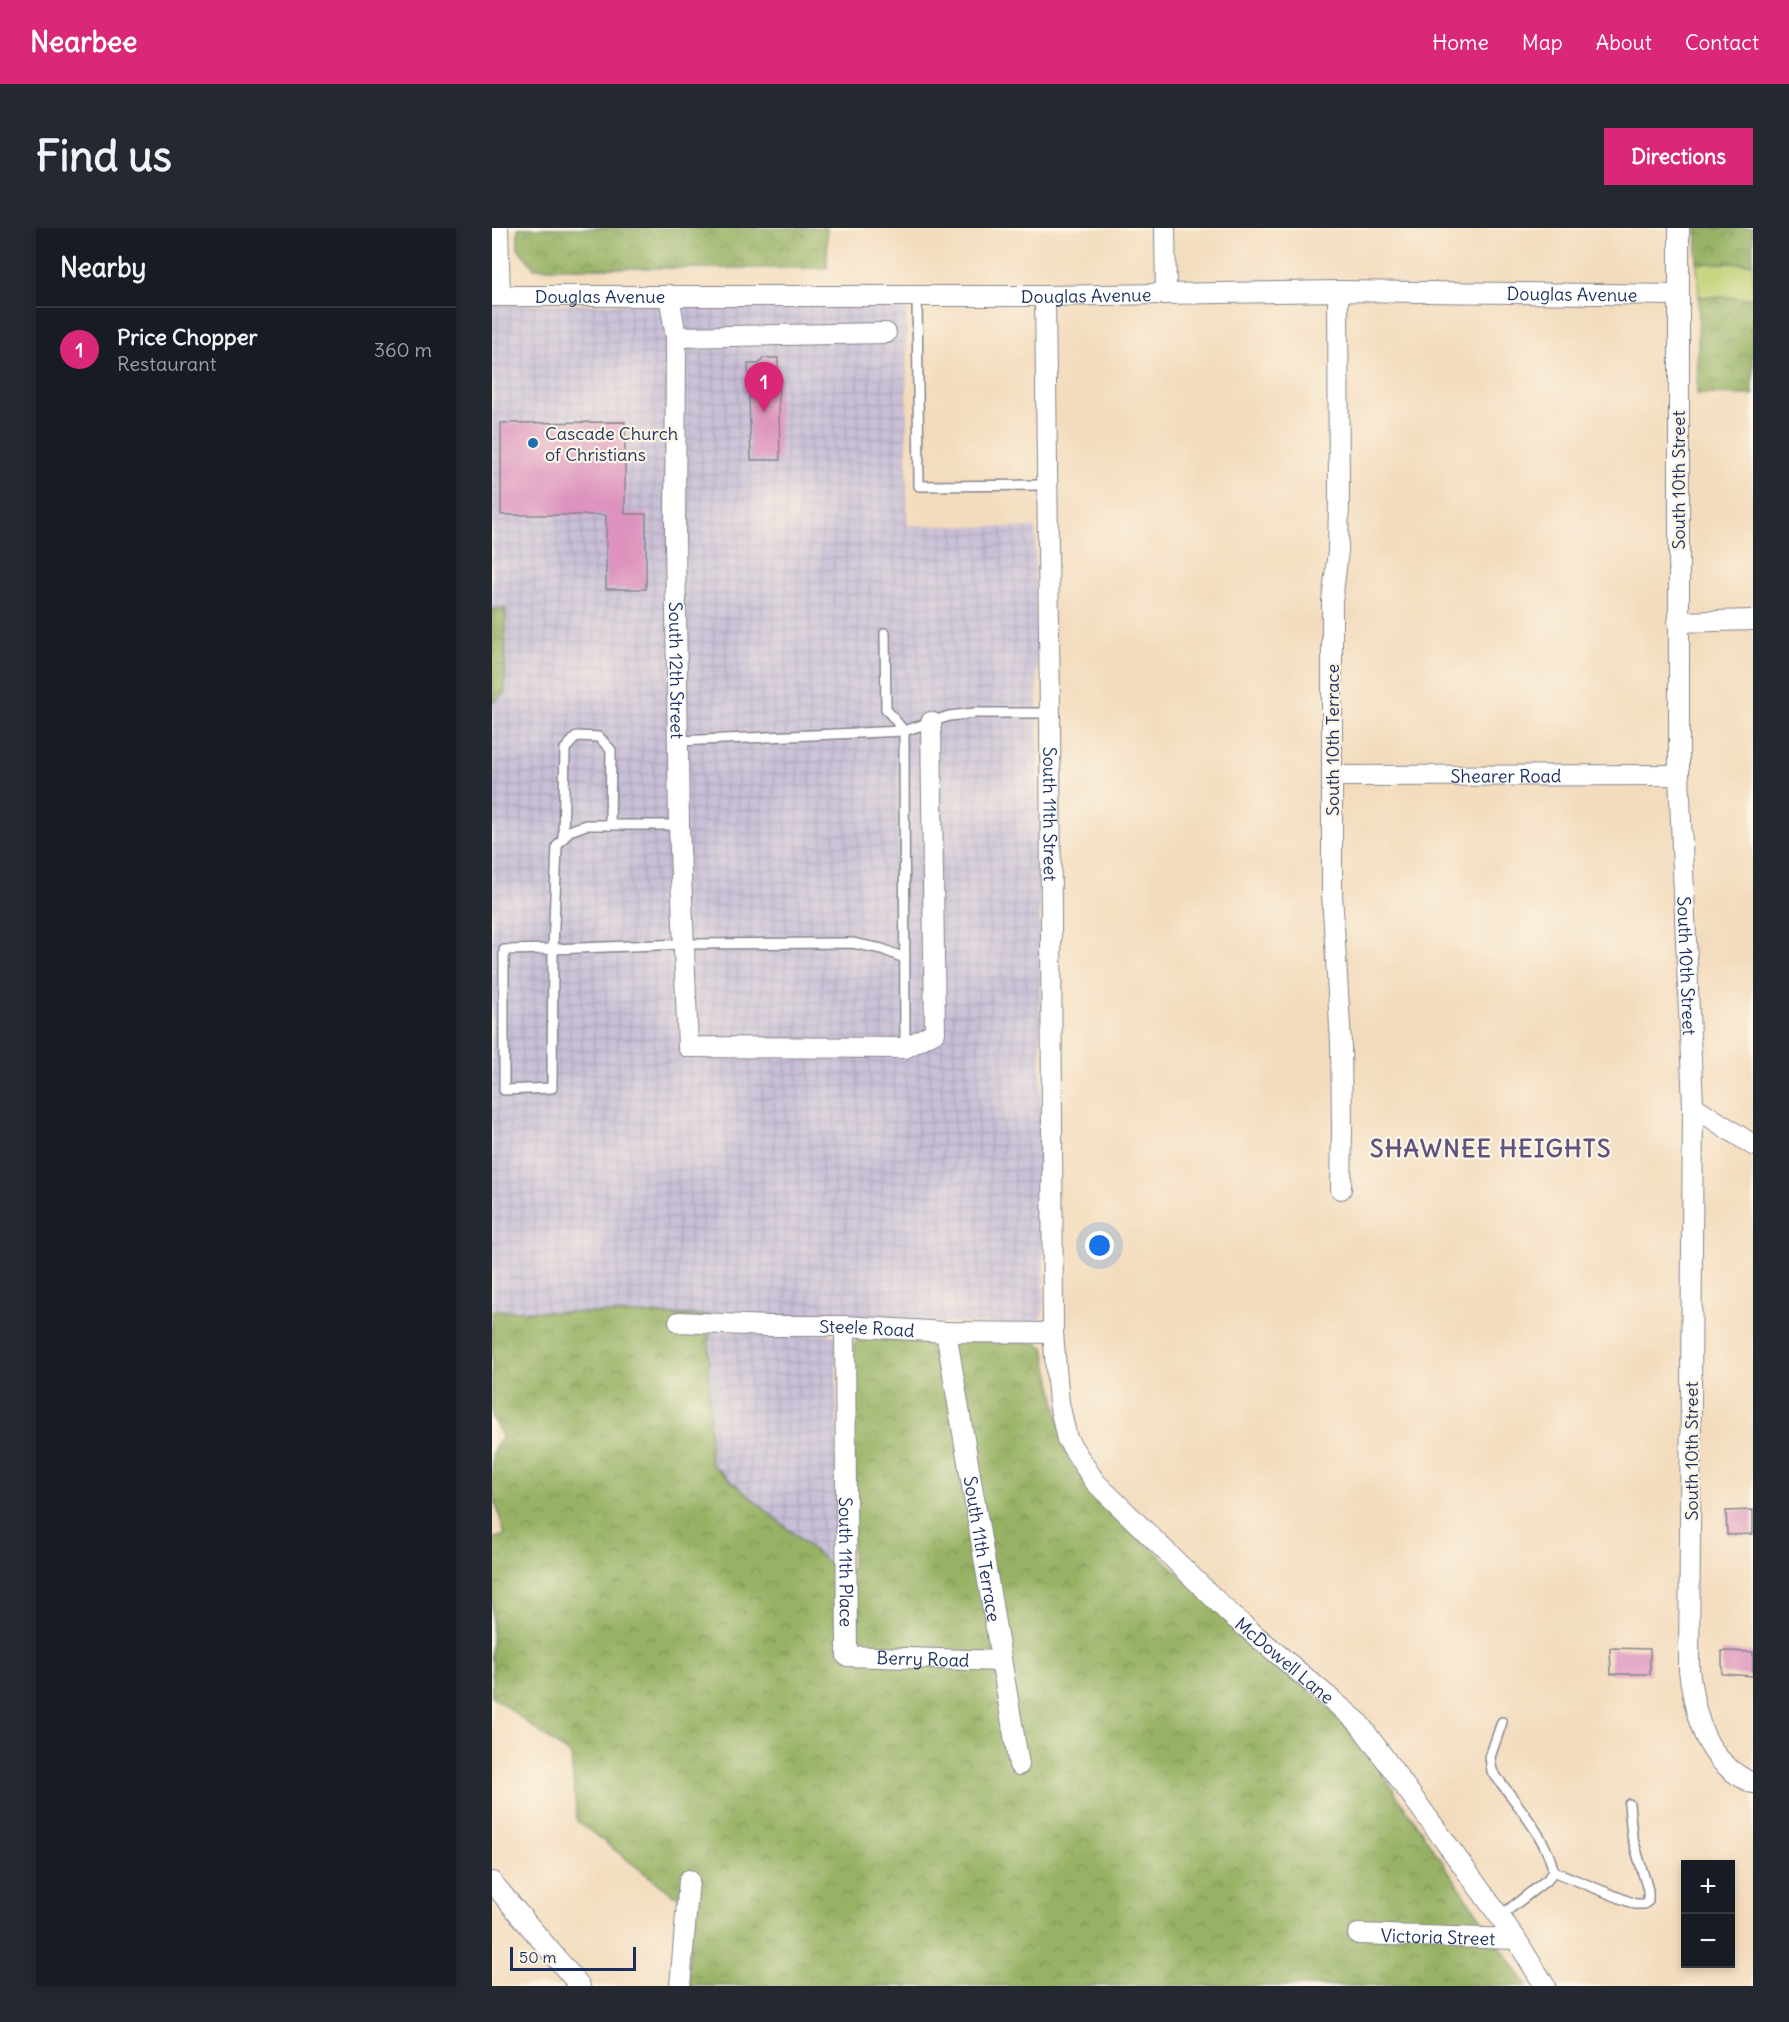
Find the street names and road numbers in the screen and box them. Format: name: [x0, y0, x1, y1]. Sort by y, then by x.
street label: Douglas Avenue: [1507, 281, 1637, 306]
street label: Douglas Avenue: [1021, 283, 1151, 308]
street label: Douglas Avenue: [535, 285, 665, 308]
street label: South 10th Street: [1667, 410, 1690, 550]
street label: South 12th Street: [664, 602, 689, 739]
street label: South 10th Terrace: [1321, 664, 1344, 816]
street label: South 11th Street: [1039, 747, 1062, 881]
street label: Shearer Road: [1451, 764, 1562, 787]
street label: South 10th Street: [1673, 896, 1702, 1036]
street label: Steele Road: [819, 1314, 916, 1342]
street label: South 10th Street: [1680, 1381, 1703, 1521]
street label: South 11th Terrace: [959, 1474, 1006, 1624]
street label: South 11th Place: [835, 1497, 858, 1627]
street label: McDowell Lane: [1231, 1612, 1339, 1709]
street label: Berry Road: [876, 1645, 970, 1671]
street label: Victoria Street: [1380, 1923, 1496, 1950]

